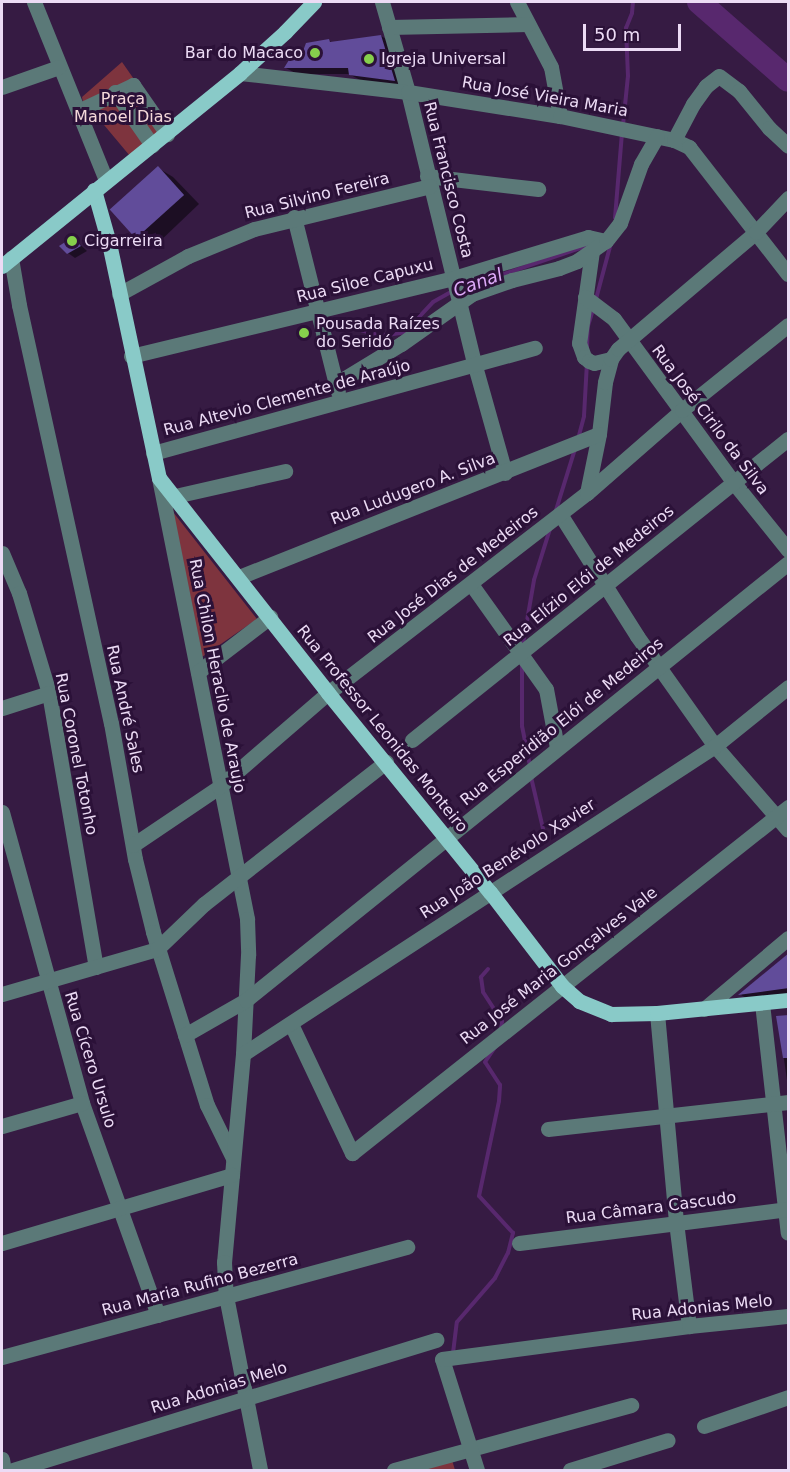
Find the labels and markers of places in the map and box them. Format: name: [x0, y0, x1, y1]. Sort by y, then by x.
place label: Bar do Macaco: [185, 43, 303, 63]
marker: Bar do Macaco: [308, 46, 322, 60]
place label: Igreja Universal: [381, 49, 506, 69]
marker: Igreja Universal: [362, 52, 376, 66]
place label: Cigarreira: [84, 231, 163, 251]
marker: Cigarreira: [65, 234, 79, 248]
place label: Pousada Raízes do Seridó: [316, 314, 440, 352]
marker: Pousada Raízes do Seridó: [297, 326, 311, 340]

